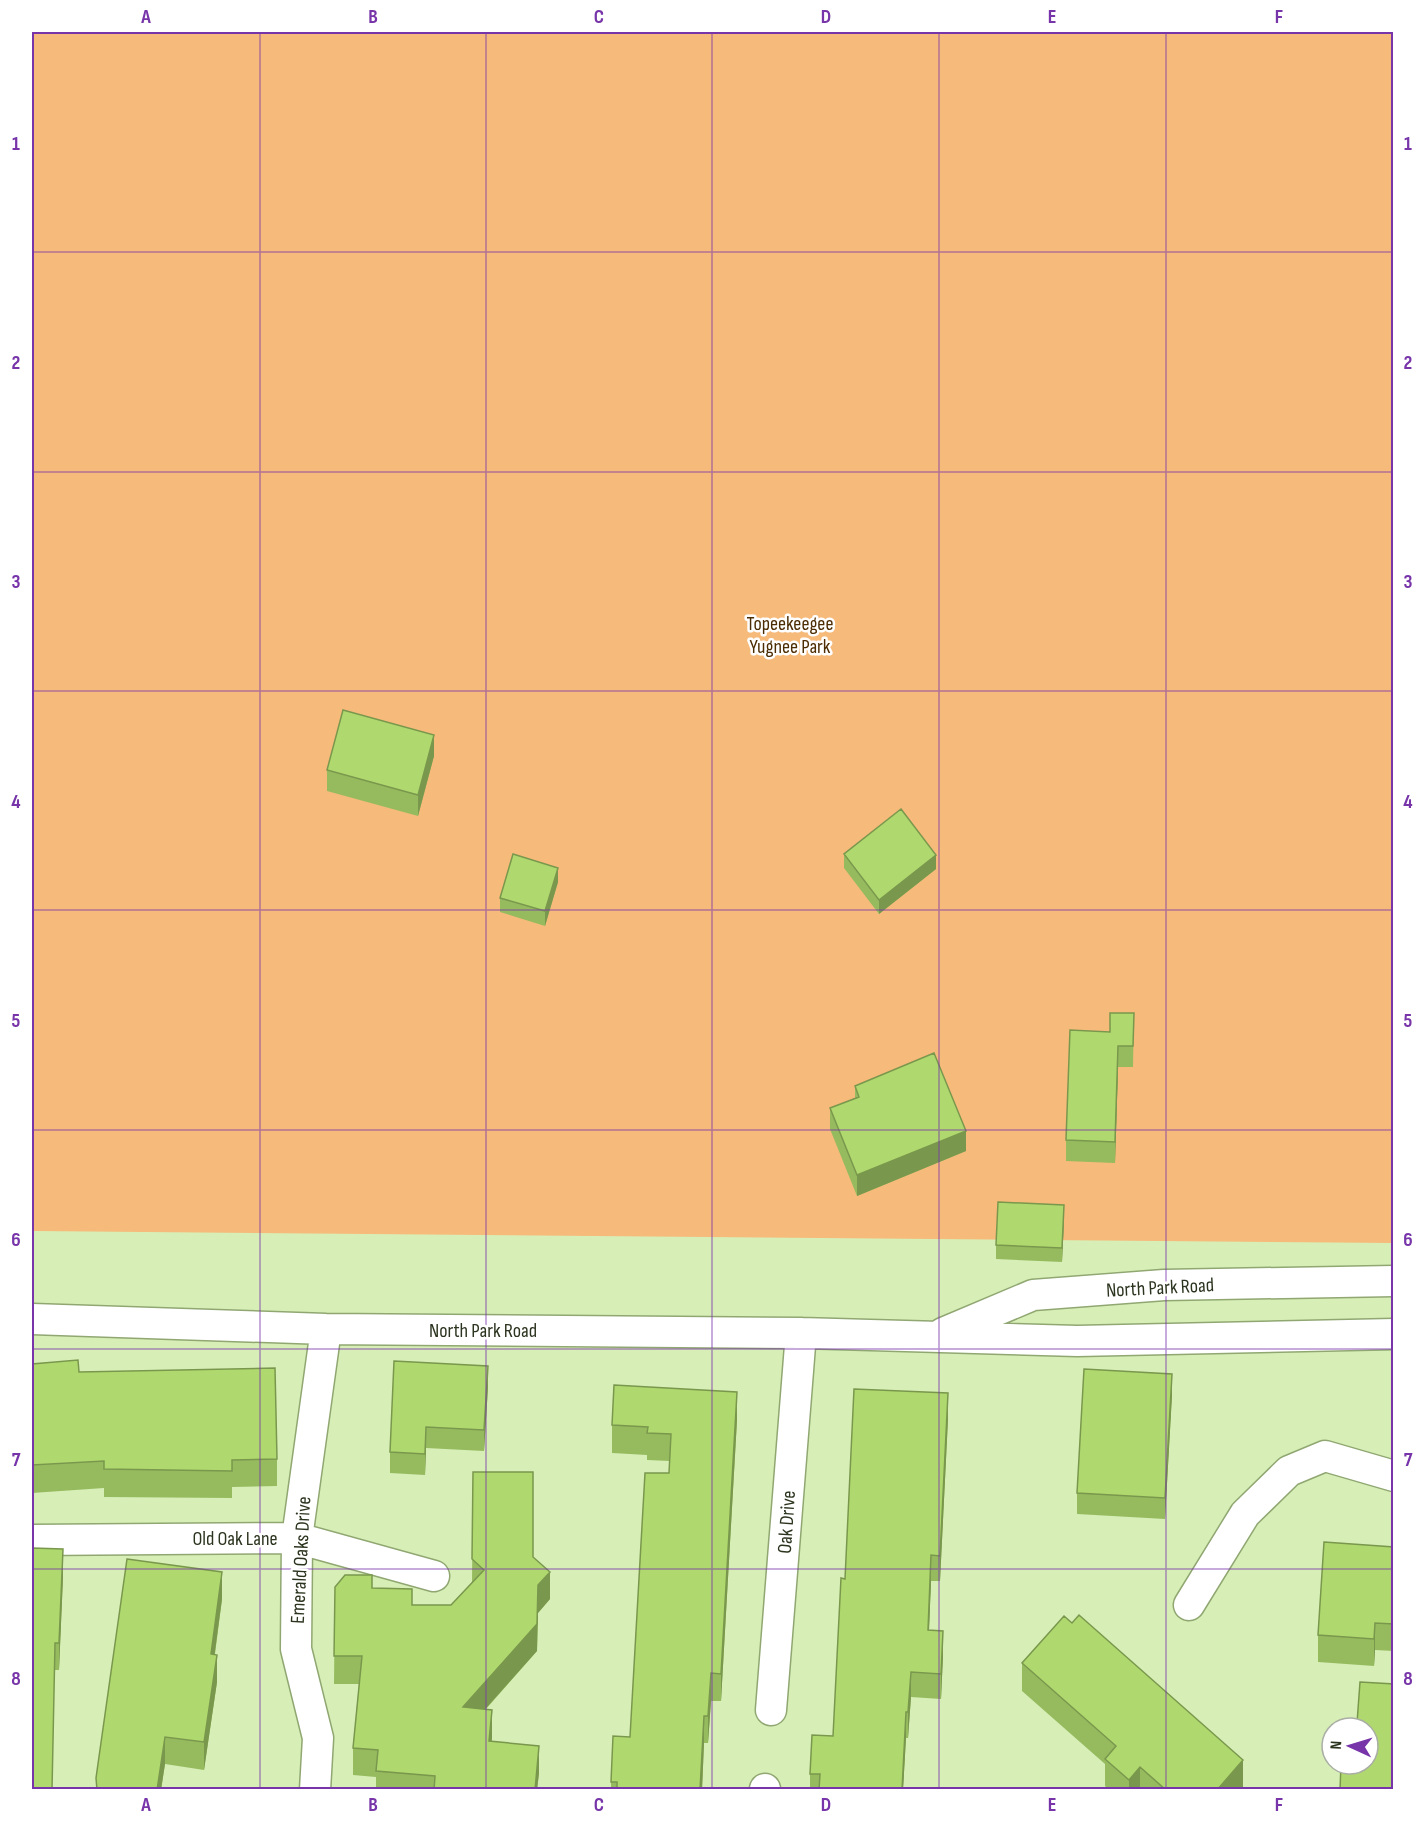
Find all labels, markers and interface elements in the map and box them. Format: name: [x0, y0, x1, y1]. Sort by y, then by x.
text: A: [140, 5, 151, 29]
text: B: [368, 5, 378, 29]
text: C: [594, 5, 604, 29]
text: D: [821, 5, 831, 29]
text: E: [1048, 5, 1056, 29]
text: F: [1275, 5, 1283, 29]
text: 1: [12, 132, 20, 156]
text: 1: [1404, 132, 1412, 156]
text: 2: [12, 351, 20, 375]
text: 2: [1404, 351, 1412, 375]
text: 3: [12, 570, 21, 594]
text: 3: [1404, 570, 1413, 594]
park label: Topeekeegee Yugnee Park: [747, 612, 833, 659]
text: 4: [11, 790, 21, 814]
text: 4: [1403, 790, 1413, 814]
text: 5: [12, 1009, 21, 1033]
text: 5: [1404, 1009, 1413, 1033]
text: 6: [11, 1228, 21, 1252]
text: 6: [1403, 1228, 1413, 1252]
street label: North Park Road: [1105, 1273, 1215, 1303]
street label: North Park Road: [429, 1319, 537, 1343]
text: 7: [12, 1448, 21, 1472]
text: 7: [1404, 1448, 1413, 1472]
street label: Oak Drive: [773, 1490, 801, 1554]
street label: Emerald Oaks Drive: [286, 1496, 316, 1624]
street label: Old Oak Lane: [193, 1527, 278, 1551]
text: 8: [11, 1667, 21, 1691]
text: 8: [1403, 1667, 1413, 1691]
north arrow: [1320, 1716, 1380, 1776]
text: N: [1327, 1740, 1346, 1750]
text: A: [140, 1793, 151, 1817]
text: B: [368, 1793, 378, 1817]
text: C: [594, 1793, 604, 1817]
text: D: [821, 1793, 831, 1817]
text: E: [1048, 1793, 1056, 1817]
text: F: [1275, 1793, 1283, 1817]

